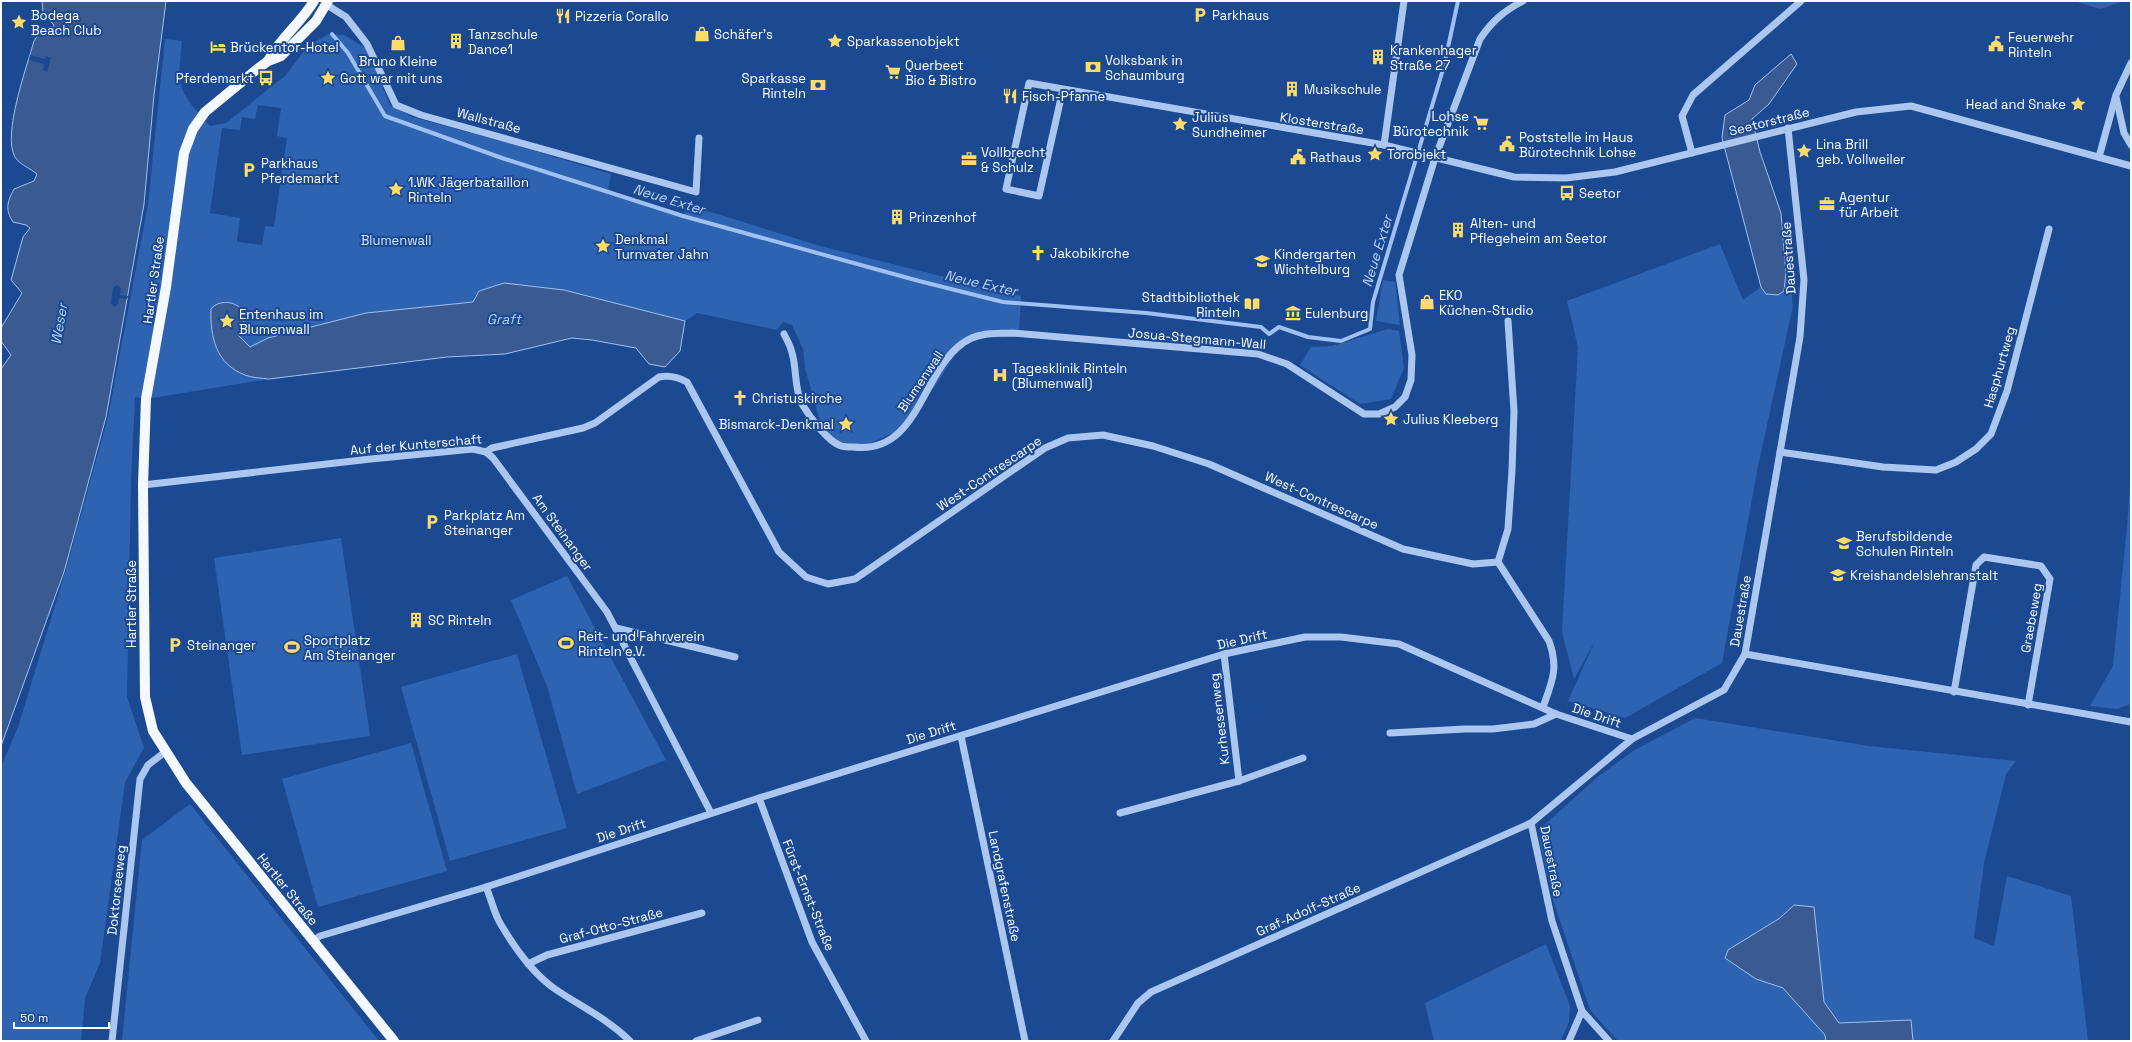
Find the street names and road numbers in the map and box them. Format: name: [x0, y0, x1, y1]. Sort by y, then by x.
street label: Seetorstraße: [1727, 103, 1811, 140]
street label: Wallstraße: [455, 104, 523, 137]
street label: Klosterstraße: [1279, 108, 1365, 139]
street label: Dauestraße: [1777, 221, 1799, 295]
street label: Hartler Straße: [139, 235, 168, 325]
street label: Josua-Stegmann-Wall: [1127, 324, 1267, 353]
street label: Hasphurtweg: [1980, 324, 2019, 410]
street label: Blumenwall: [894, 347, 947, 415]
street label: Auf der Kunterschaft: [349, 430, 483, 459]
street label: West-Contrescarpe: [934, 432, 1045, 515]
street label: West-Contrescarpe: [1262, 468, 1381, 533]
street label: Am Steinanger: [529, 490, 596, 574]
street label: Hartler Straße: [123, 560, 140, 648]
street label: Dauestraße: [1726, 574, 1755, 648]
street label: Graebeweg: [2017, 582, 2046, 654]
street label: Die Drift: [1215, 625, 1269, 654]
street label: Kurhessenweg: [1205, 672, 1234, 766]
street label: Die Drift: [1570, 699, 1624, 732]
street label: Die Drift: [904, 717, 958, 748]
street label: Die Drift: [594, 814, 648, 846]
street label: Dauestraße: [1536, 824, 1567, 898]
street label: Landgrafenstraße: [984, 829, 1025, 943]
street label: Fürst-Ernst-Straße: [778, 837, 839, 953]
street label: Doktorseeweg: [103, 844, 130, 936]
street label: Hartler Straße: [253, 850, 322, 929]
street label: Graf-Adolf-Straße: [1253, 879, 1363, 940]
street label: Graf-Otto-Straße: [557, 903, 665, 947]

